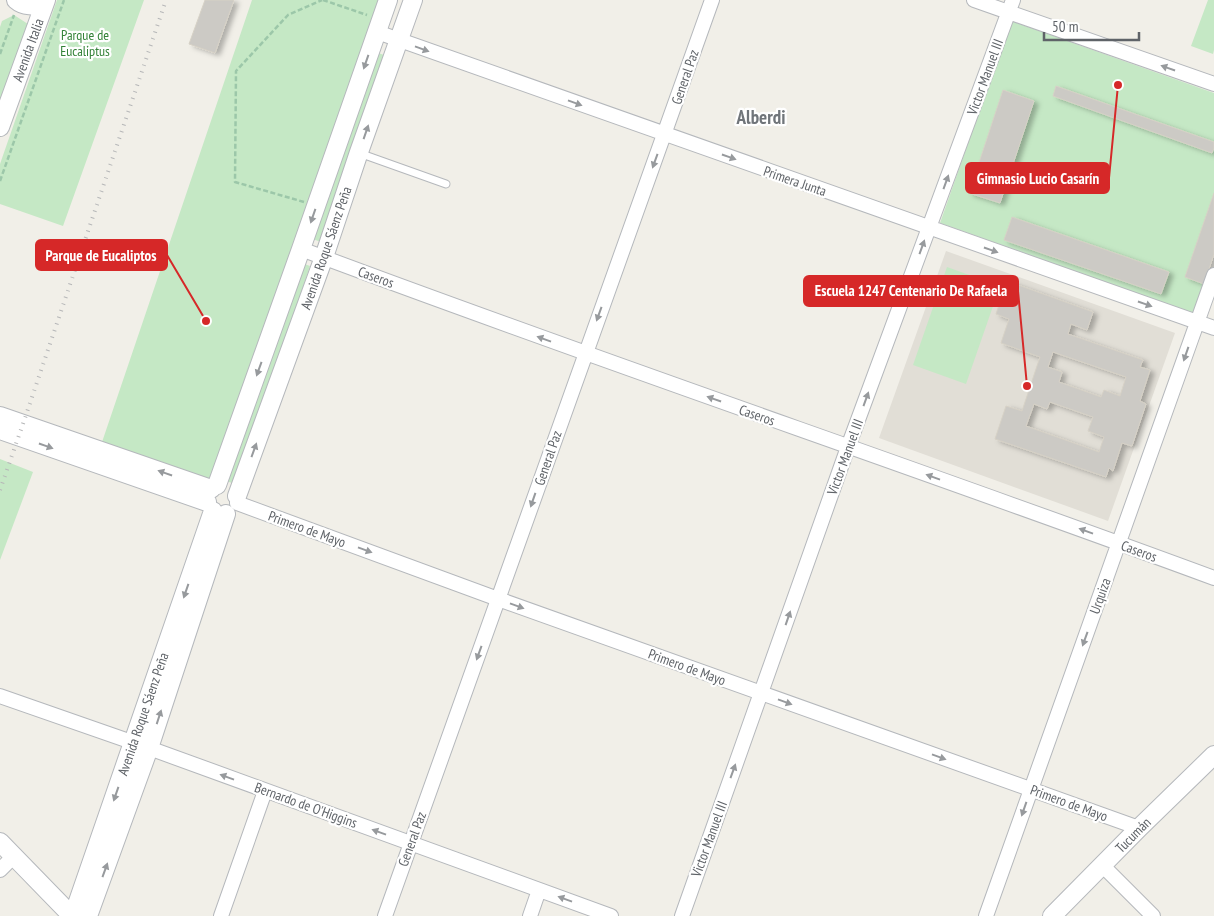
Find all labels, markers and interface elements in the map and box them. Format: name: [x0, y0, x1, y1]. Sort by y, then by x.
scale bar: [1044, 10, 1139, 42]
street label: Avenida Italia: [8, 16, 48, 84]
text: 50 m: [1052, 17, 1078, 36]
park label: Parque de Eucaliptus: [60, 26, 110, 60]
street label: Victor Manuel III: [963, 37, 1007, 118]
one-way arrow: [415, 46, 430, 53]
street label: General Paz: [667, 47, 703, 107]
one-way arrow: [362, 55, 369, 70]
one-way arrow: [1160, 64, 1175, 72]
one-way arrow: [568, 100, 583, 107]
district label: Alberdi: [736, 105, 785, 129]
one-way arrow: [362, 124, 370, 139]
one-way arrow: [651, 154, 658, 169]
one-way arrow: [721, 154, 736, 161]
street label: Primera Junta: [761, 162, 829, 200]
callout: Gimnasio Lucio Casarín: [966, 163, 1109, 193]
text: Gimnasio Lucio Casarín: [977, 169, 1099, 188]
one-way arrow: [942, 174, 950, 189]
street label: Avenida Roque Sáenz Peña: [296, 184, 356, 312]
one-way arrow: [309, 209, 317, 224]
one-way arrow: [919, 239, 926, 254]
callout: Parque de Eucaliptos: [36, 240, 167, 270]
text: Parque de Eucaliptos: [45, 246, 157, 265]
one-way arrow: [984, 247, 999, 254]
street label: Caseros: [356, 262, 397, 292]
callout: Escuela 1247 Centenario De Rafaela: [804, 276, 1018, 306]
text: Escuela 1247 Centenario De Rafaela: [815, 281, 1007, 300]
one-way arrow: [1137, 301, 1152, 308]
one-way arrow: [595, 307, 603, 322]
one-way arrow: [537, 335, 552, 342]
one-way arrow: [1182, 347, 1190, 362]
one-way arrow: [254, 362, 262, 377]
one-way arrow: [862, 391, 870, 406]
one-way arrow: [706, 395, 721, 403]
street label: Caseros: [737, 400, 778, 430]
street label: Victor Manuel III: [823, 417, 867, 498]
street label: General Paz: [530, 428, 566, 488]
one-way arrow: [39, 442, 54, 450]
one-way arrow: [251, 443, 258, 458]
one-way arrow: [157, 469, 172, 476]
one-way arrow: [925, 473, 940, 481]
one-way arrow: [529, 493, 536, 508]
street label: Primero de Mayo: [266, 507, 348, 551]
one-way arrow: [1078, 527, 1093, 535]
street label: Caseros: [1119, 536, 1160, 566]
one-way arrow: [358, 546, 373, 554]
street label: Urquiza: [1085, 576, 1115, 616]
one-way arrow: [182, 583, 189, 598]
one-way arrow: [510, 602, 525, 610]
one-way arrow: [784, 610, 792, 625]
one-way arrow: [1081, 632, 1089, 647]
street label: Primero de Mayo: [646, 645, 728, 689]
one-way arrow: [475, 646, 482, 661]
street label: Avenida Roque Sáenz Peña: [113, 650, 173, 778]
one-way arrow: [778, 699, 793, 707]
one-way arrow: [155, 709, 163, 724]
one-way arrow: [931, 754, 946, 761]
one-way arrow: [729, 763, 737, 778]
one-way arrow: [219, 773, 234, 780]
street label: Bernardo de O'Higgins: [252, 778, 360, 832]
street label: Primero de Mayo: [1028, 781, 1110, 825]
one-way arrow: [112, 787, 120, 802]
street label: Victor Manuel III: [687, 799, 731, 880]
one-way arrow: [1020, 801, 1027, 816]
street label: General Paz: [394, 809, 430, 869]
street label: Tucumán: [1111, 813, 1155, 857]
one-way arrow: [372, 828, 387, 835]
one-way arrow: [101, 862, 109, 877]
one-way arrow: [557, 895, 572, 903]

